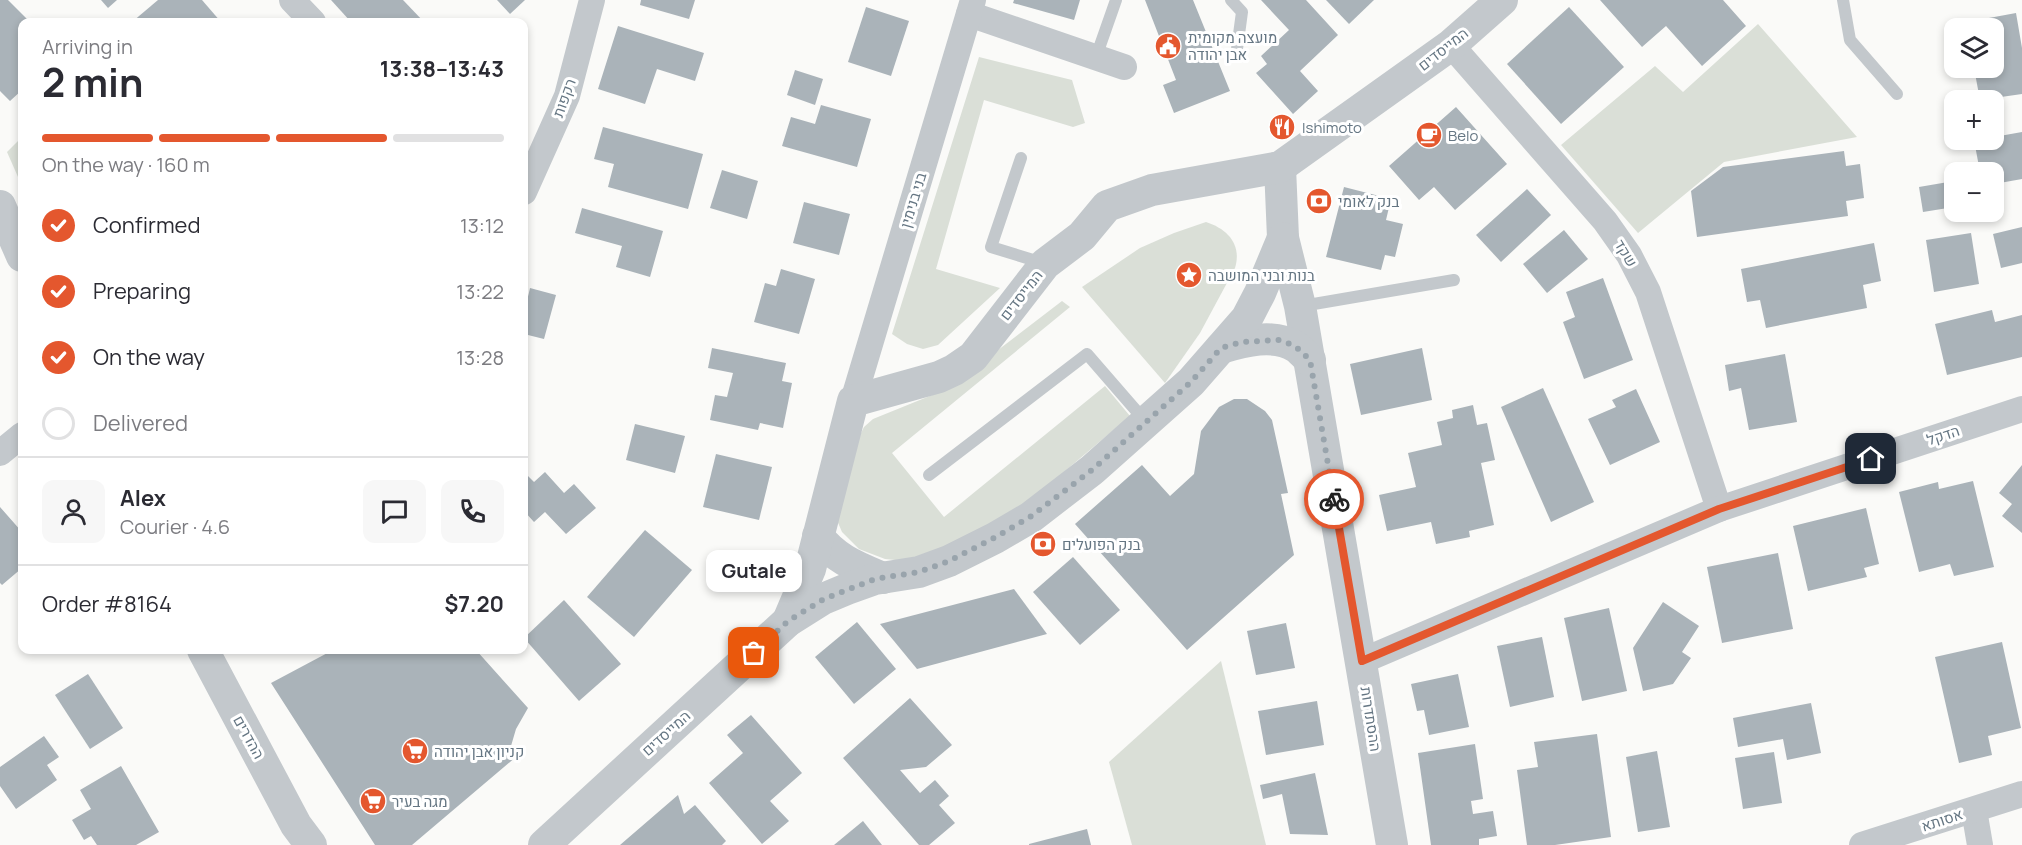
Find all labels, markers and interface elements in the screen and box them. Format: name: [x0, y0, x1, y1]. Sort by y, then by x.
map controls: [1944, 18, 2004, 222]
button: layers: [1944, 18, 2004, 78]
street label: המייסדים: [1413, 23, 1473, 75]
place label: מועצה מקומית אבן יהודה: [1188, 27, 1277, 65]
public building icon: מועצה מקומית אבן יהודה: [1153, 31, 1183, 61]
text: Arriving in: [42, 33, 133, 60]
text: 13:38–13:43: [380, 54, 504, 84]
text: 2 min: [42, 55, 143, 109]
street label: רקפות: [547, 76, 581, 120]
button: +: [1944, 90, 2004, 150]
restaurant icon: Ishimoto: [1267, 112, 1297, 142]
place label: Ishimoto: [1302, 117, 1362, 138]
cafe icon: Belo: [1414, 120, 1444, 150]
place label: Belo: [1448, 125, 1478, 146]
text: On the way · 160 m: [42, 151, 210, 178]
button: −: [1944, 162, 2004, 222]
street label: בני בנימין: [895, 170, 931, 230]
bank icon: בנק לאומי: [1304, 186, 1334, 216]
place label: בנק לאומי: [1338, 191, 1400, 212]
icon: check: [42, 209, 75, 242]
text: Confirmed: [93, 210, 201, 240]
text: 13:12: [460, 212, 504, 239]
street label: שקד: [1610, 235, 1642, 271]
place icon: בנות ובני המושבה: [1174, 260, 1204, 290]
street label: המייסדים: [995, 265, 1047, 325]
place label: בנות ובני המושבה: [1208, 265, 1315, 286]
icon: check: [42, 275, 75, 308]
text: Preparing: [93, 276, 191, 306]
text: 13:22: [456, 278, 504, 305]
icon: check: [42, 341, 75, 374]
text: On the way: [93, 342, 205, 372]
text: 13:28: [456, 344, 504, 371]
text: Delivered: [93, 408, 188, 438]
street label: הדקל: [1924, 420, 1962, 450]
pin: [1845, 433, 1896, 484]
icon: home: [1854, 442, 1887, 475]
courier: [1304, 469, 1364, 529]
button: person: [42, 480, 105, 543]
button: chat: [363, 480, 426, 543]
button: phone: [441, 480, 504, 543]
text: Alex: [120, 483, 166, 513]
icon: bike: [1318, 483, 1351, 516]
text: Courier · 4.6: [120, 513, 230, 540]
bank icon: בנק הפועלים: [1028, 529, 1058, 559]
place label: בנק הפועלים: [1062, 534, 1141, 555]
callout: Gutale: [706, 551, 802, 593]
text: Gutale: [722, 557, 786, 584]
text: Order #8164: [42, 589, 172, 619]
text: $7.20: [445, 589, 504, 619]
pin: [728, 627, 779, 678]
icon: bag: [737, 636, 770, 669]
street label: ההסתדרות: [1356, 685, 1386, 753]
street label: המייסדים: [637, 706, 695, 760]
street label: ההדרים: [228, 711, 270, 763]
supermarket icon: קניון אבן יהודה: [400, 736, 430, 766]
place label: קניון אבן יהודה: [434, 741, 524, 762]
supermarket icon: מגה בעיר: [358, 786, 388, 816]
place label: מגה בעיר: [392, 791, 448, 812]
street label: אסותא: [1918, 803, 1966, 837]

